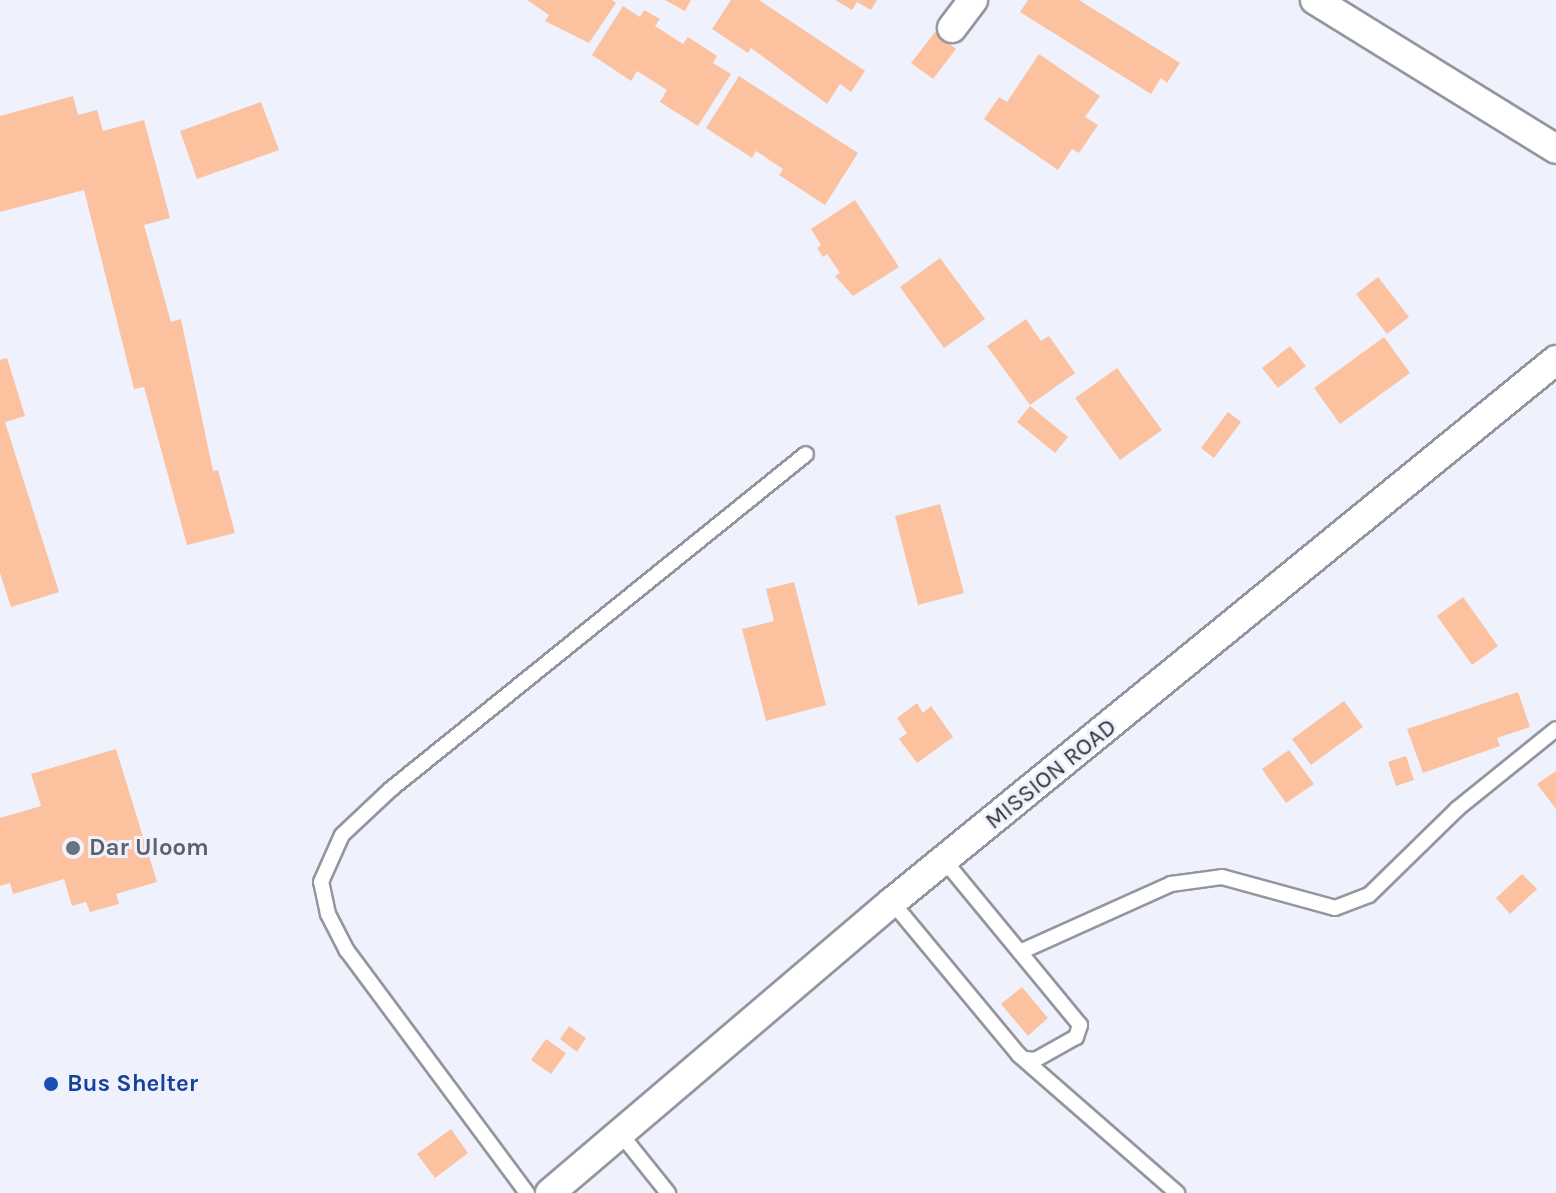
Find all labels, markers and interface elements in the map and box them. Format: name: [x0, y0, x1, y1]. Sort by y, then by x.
street label: MISSION ROAD: [980, 712, 1122, 836]
place label: Dar Uloom: [89, 834, 209, 862]
marker: Dar Uloom: [64, 839, 82, 857]
place label: Bus Shelter: [67, 1070, 198, 1098]
marker: Bus Shelter: [42, 1075, 60, 1093]

